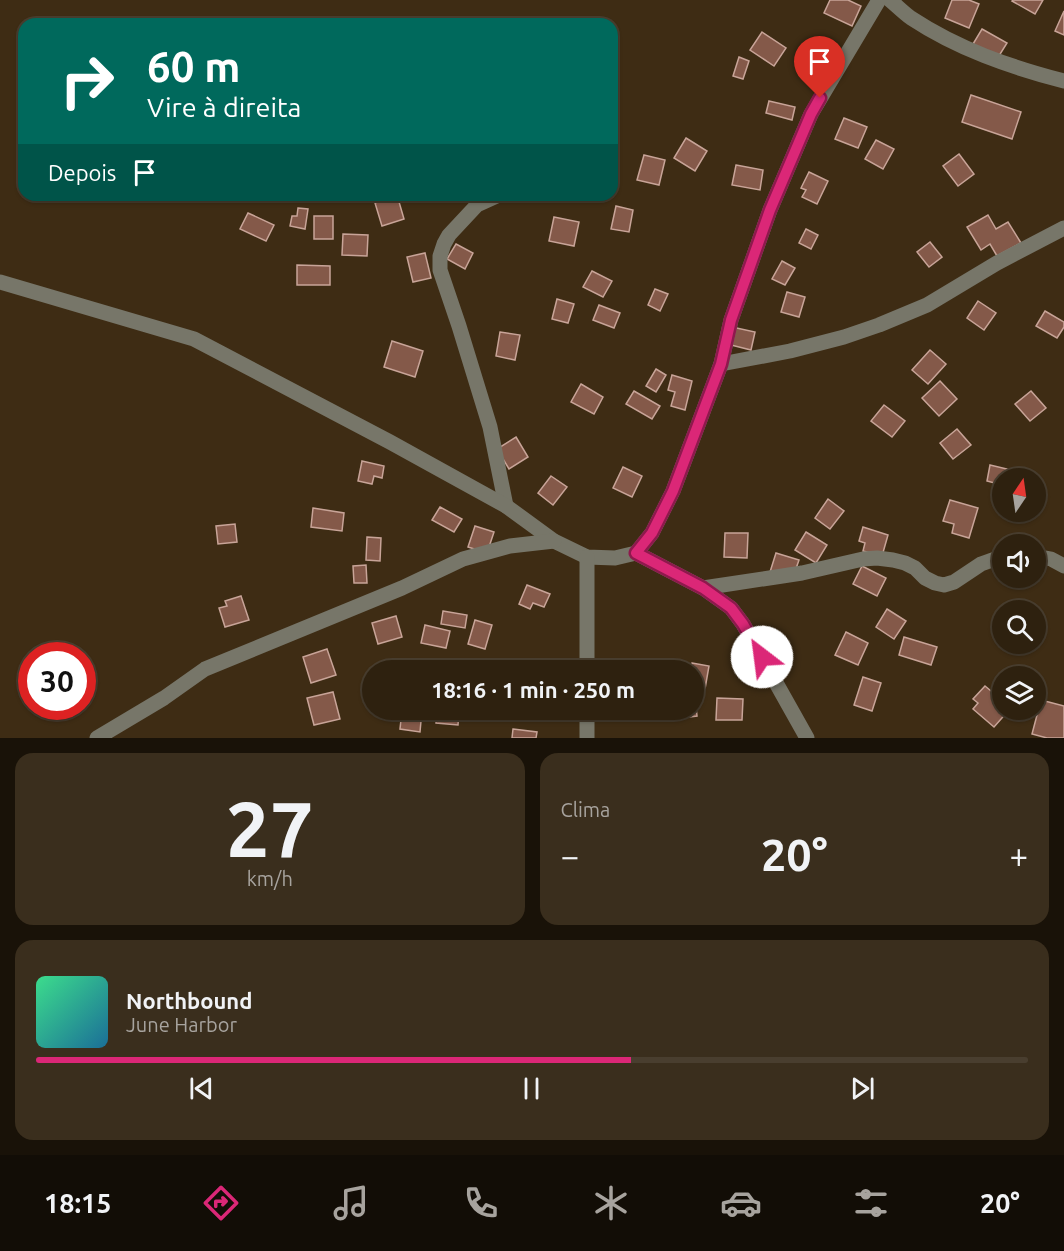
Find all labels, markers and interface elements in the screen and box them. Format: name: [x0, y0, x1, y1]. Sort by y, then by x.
pin: [794, 36, 845, 98]
icon: right: [48, 42, 126, 120]
text: 60 m: [147, 43, 241, 90]
icon: arrive: [803, 45, 836, 78]
text: Vire à direita: [147, 92, 301, 122]
icon: arrive: [128, 156, 161, 189]
text: Depois: [48, 160, 116, 185]
north arrow: [992, 468, 1046, 522]
map controls: [992, 468, 1046, 720]
button: sound: [992, 534, 1046, 588]
button: search: [992, 600, 1046, 654]
position arrow: [730, 625, 794, 689]
speed limit sign: 30: [18, 642, 96, 720]
button: layers: [992, 666, 1046, 720]
text: 18:16 · 1 min · 250 m: [431, 677, 635, 702]
text: 27: [226, 784, 314, 872]
text: Clima: [561, 798, 610, 821]
text: 20°: [761, 829, 828, 880]
text: −: [561, 837, 579, 874]
text: +: [1009, 837, 1028, 874]
text: km/h: [247, 867, 293, 890]
text: Northbound: [126, 988, 252, 1013]
text: June Harbor: [126, 1013, 237, 1036]
icon: previous: [185, 1072, 218, 1105]
icon: pause: [515, 1072, 548, 1105]
icon: next: [846, 1072, 879, 1105]
icon: directions: [200, 1182, 242, 1224]
icon: music: [330, 1182, 372, 1224]
icon: phone: [460, 1182, 502, 1224]
icon: climate: [590, 1182, 632, 1224]
icon: car: [720, 1182, 762, 1224]
icon: filters: [850, 1182, 892, 1224]
text: 18:15: [44, 1188, 112, 1218]
text: 20°: [980, 1188, 1020, 1218]

